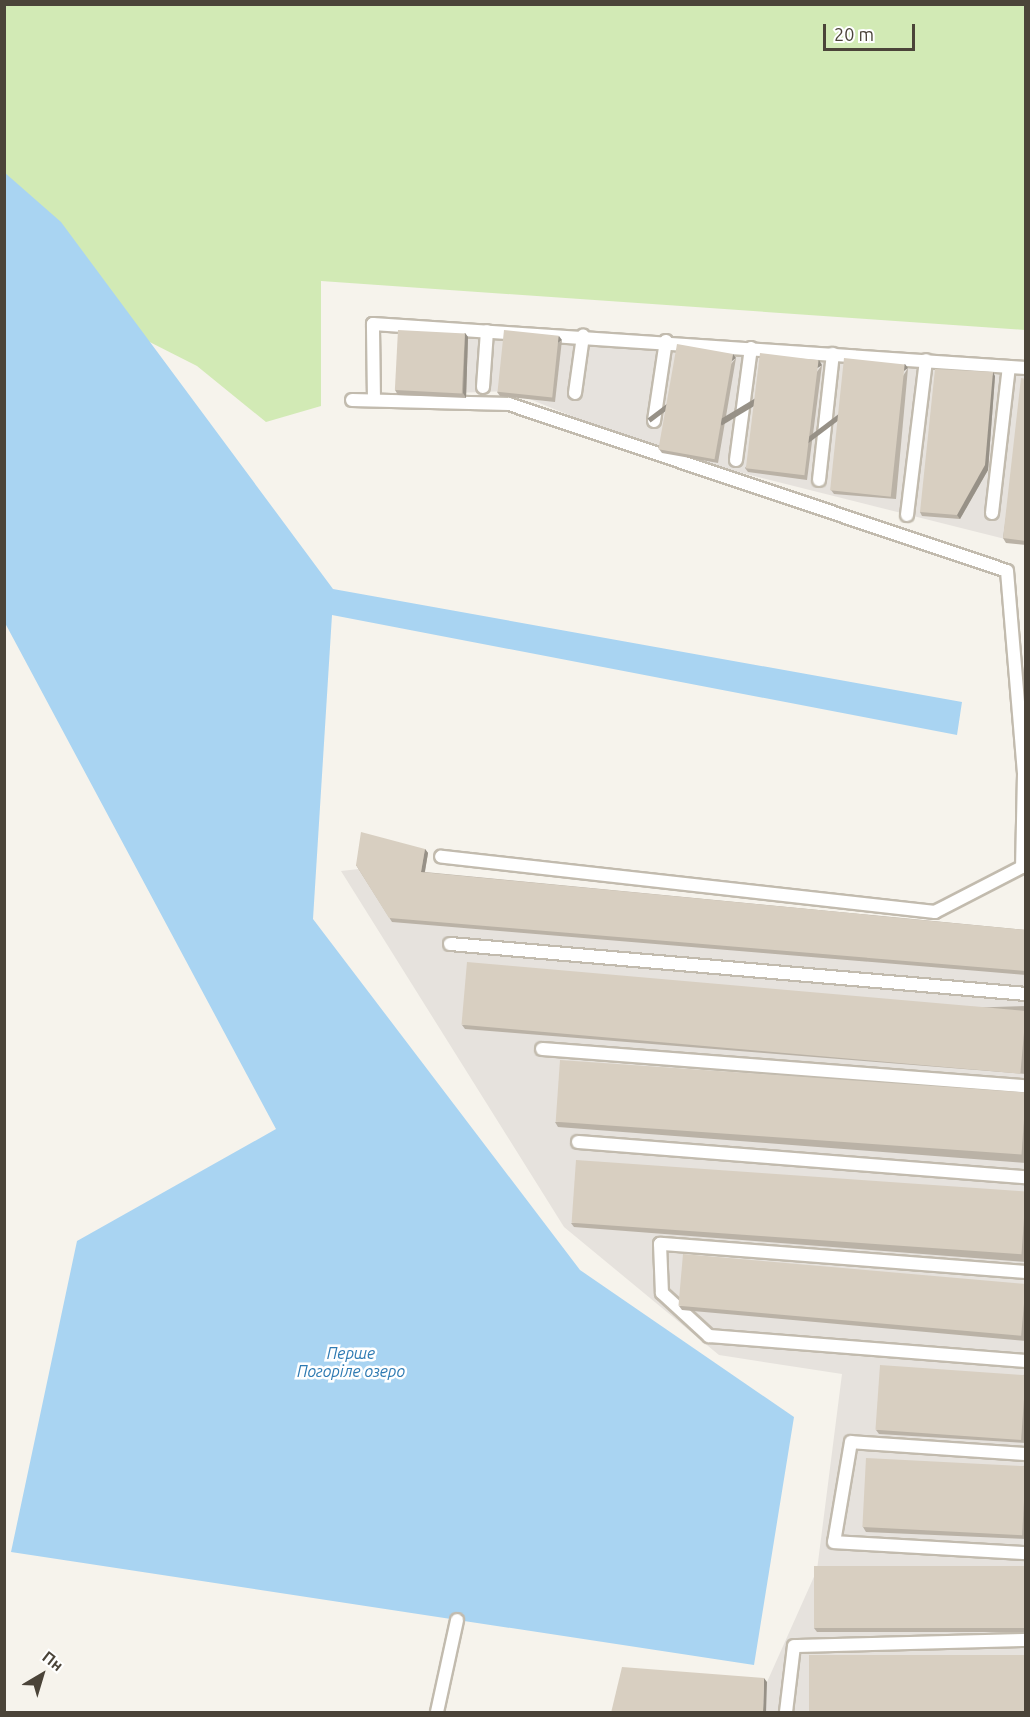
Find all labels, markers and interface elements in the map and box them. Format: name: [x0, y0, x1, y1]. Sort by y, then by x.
scale bar: [826, 12, 918, 50]
text: 20 m: [834, 24, 874, 44]
water label: Перше Погоріле озеро: [297, 1343, 405, 1381]
north arrow: [12, 1645, 72, 1705]
text: Пн: [39, 1647, 67, 1674]

